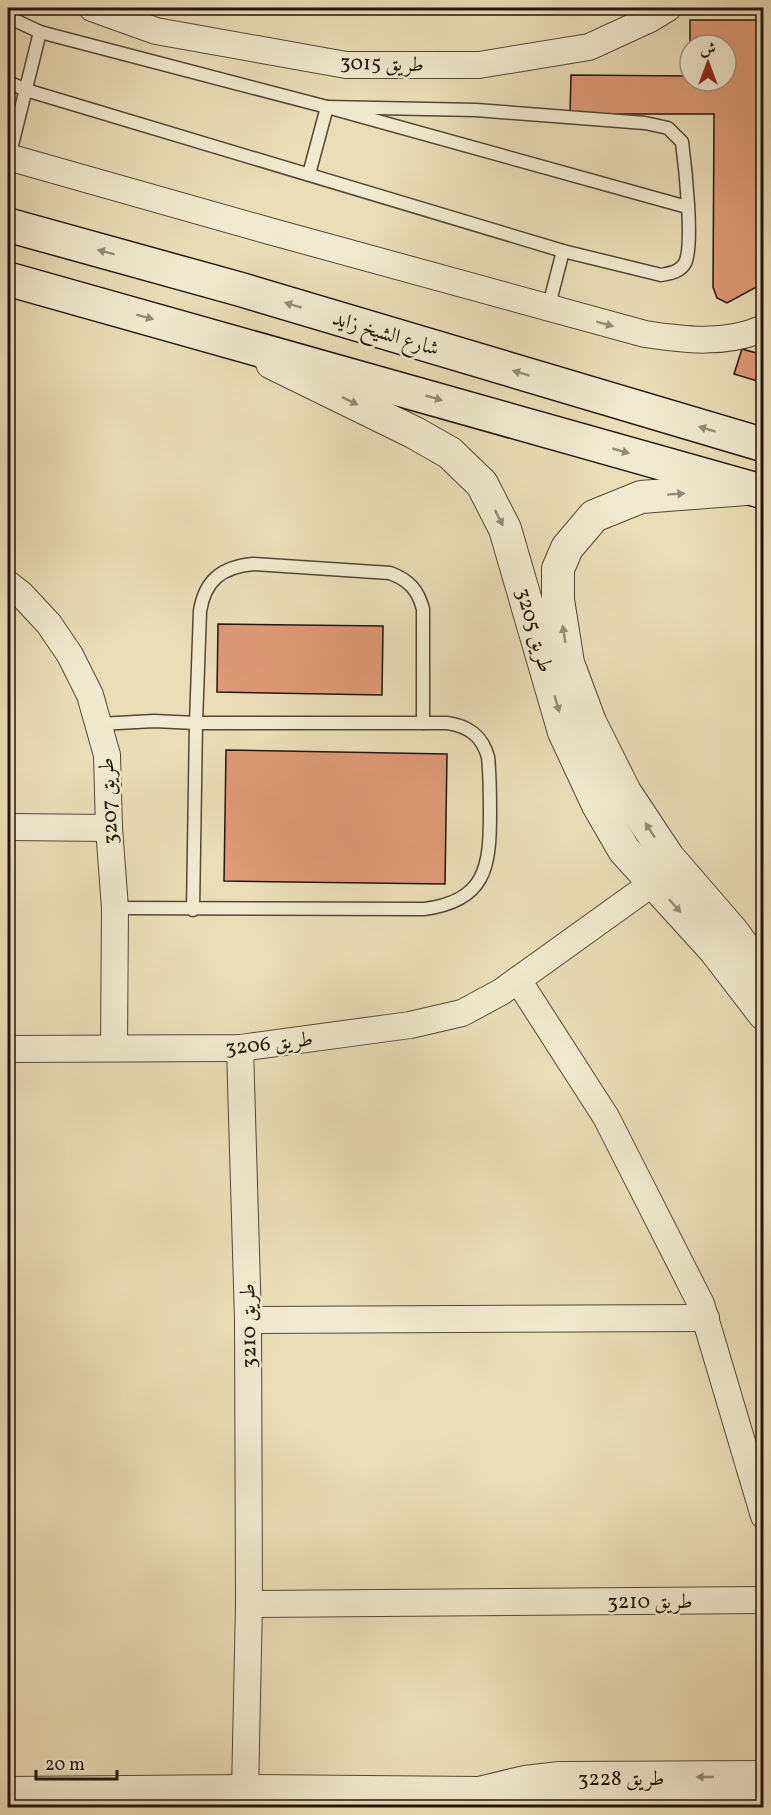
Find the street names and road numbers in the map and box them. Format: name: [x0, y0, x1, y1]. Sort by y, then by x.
street label: طريق 3015: [340, 49, 424, 80]
street label: شارع الشيخ زايد: [328, 304, 442, 367]
street label: طريق 3205: [508, 585, 559, 676]
street label: طريق 3207: [93, 757, 126, 845]
street label: طريق 3206: [224, 1025, 314, 1064]
street label: طريق 3210: [234, 1283, 265, 1369]
street label: طريق 3210: [607, 1588, 693, 1617]
street label: طريق 3228: [578, 1765, 664, 1794]

